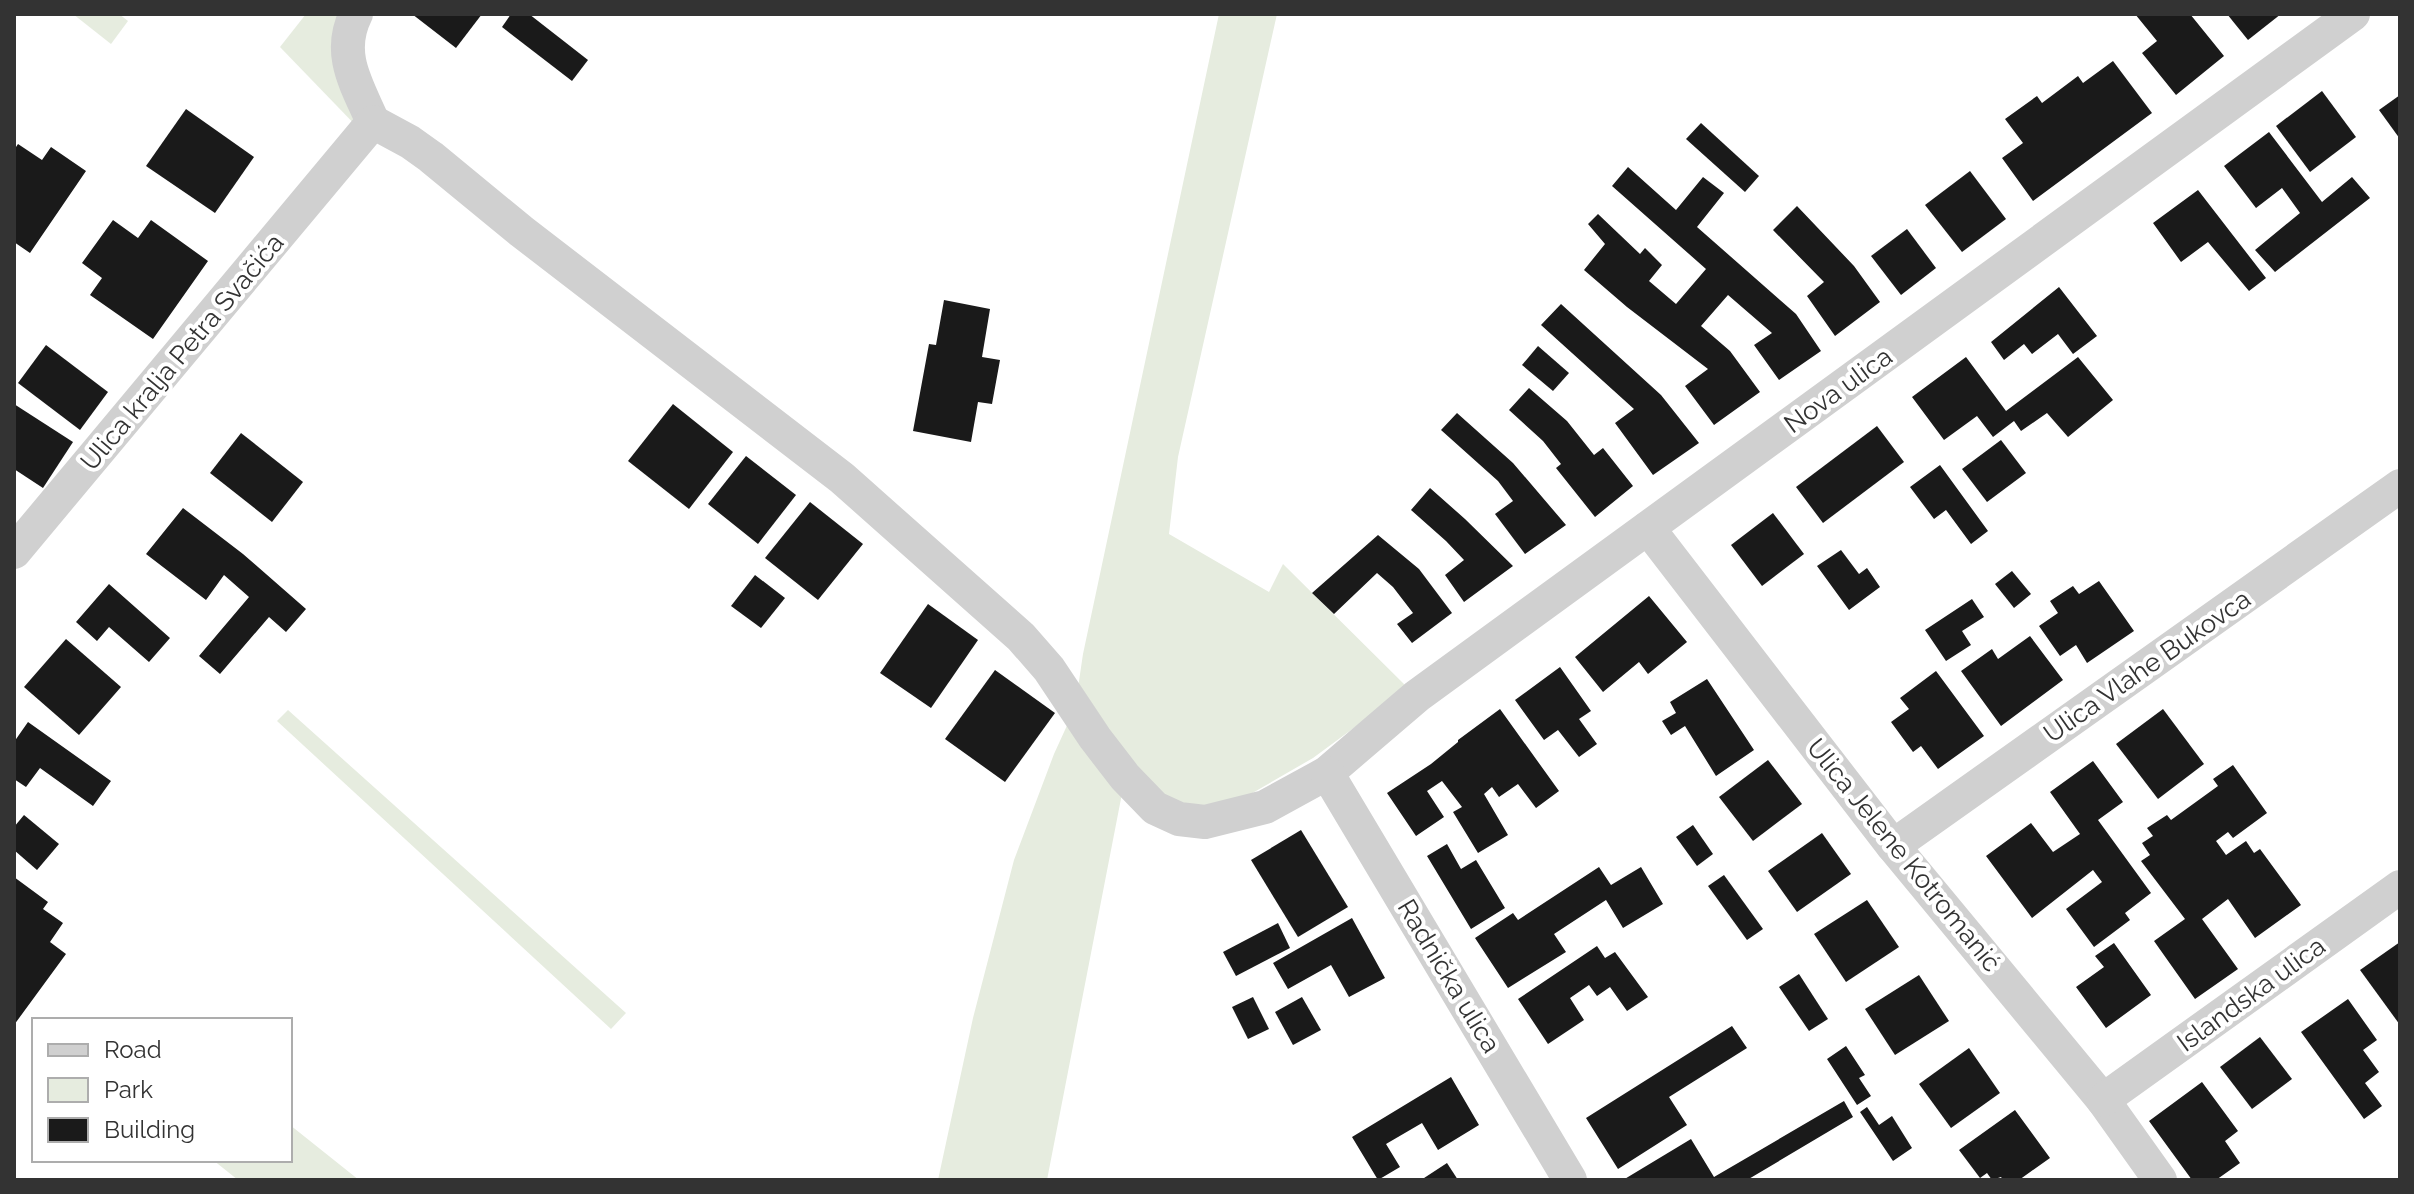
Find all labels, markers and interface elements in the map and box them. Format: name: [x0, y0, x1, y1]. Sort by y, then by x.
street label: Ulica kralja Petra Svačića: [74, 228, 290, 476]
street label: Nova ulica: [1778, 341, 1898, 439]
street label: Ulica Vlahe Bukovca: [2038, 583, 2256, 749]
street label: Ulica Jelene Kotromanić: [1801, 733, 2007, 977]
street label: Radnička ulica: [1391, 894, 1507, 1058]
street label: Islandska ulica: [2171, 930, 2331, 1058]
legend: [32, 1018, 292, 1162]
text: Road: [104, 1035, 162, 1064]
text: Park: [104, 1075, 153, 1104]
text: Building: [104, 1115, 195, 1144]

